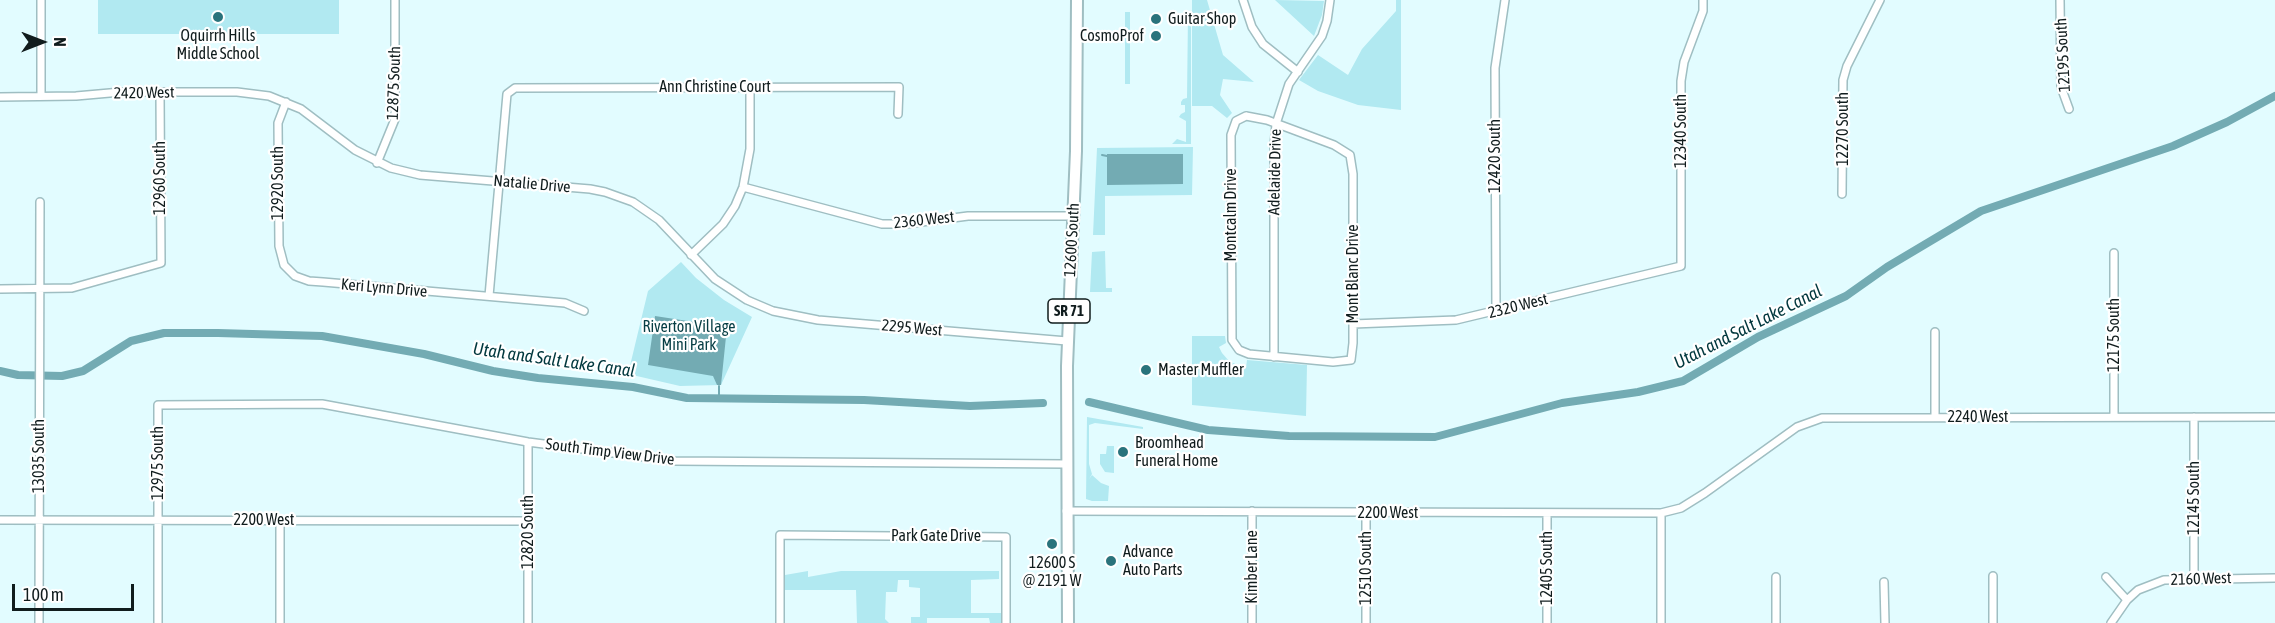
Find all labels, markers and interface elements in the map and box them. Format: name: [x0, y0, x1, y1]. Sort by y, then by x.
place label: Guitar Shop: [1168, 9, 1236, 29]
marker: Oquirrh Hills Middle School: [211, 10, 225, 24]
north arrow: [12, 12, 72, 72]
marker: Guitar Shop: [1149, 12, 1163, 26]
street label: 12195 South: [2051, 17, 2075, 93]
place label: Oquirrh Hills Middle School: [177, 26, 259, 64]
place label: CosmoProf: [1080, 26, 1144, 46]
marker: CosmoProf: [1149, 29, 1163, 43]
text: N: [51, 37, 69, 47]
street label: 12875 South: [383, 46, 405, 120]
street label: Ann Christine Court: [659, 77, 771, 97]
street label: 2420 West: [113, 83, 175, 103]
street label: 12270 South: [1833, 92, 1853, 166]
street label: 12340 South: [1671, 94, 1691, 168]
street label: 12420 South: [1485, 119, 1505, 193]
street label: Adelaide Drive: [1265, 129, 1285, 215]
street label: 12960 South: [150, 141, 170, 215]
street label: 12920 South: [268, 146, 288, 220]
street label: Montcalm Drive: [1221, 169, 1241, 261]
street label: Natalie Drive: [493, 171, 571, 197]
street label: 12600 South: [1060, 202, 1084, 278]
street label: 2360 West: [893, 207, 955, 233]
street label: Mont Blanc Drive: [1343, 225, 1363, 323]
street label: Keri Lynn Drive: [340, 275, 428, 301]
water label: Utah and Salt Lake Canal: [1670, 280, 1826, 374]
street label: 2320 West: [1486, 289, 1550, 323]
street label: 12175 South: [2104, 298, 2124, 372]
road number: SR 71: [1048, 299, 1090, 323]
street label: 2295 West: [881, 316, 943, 340]
park label: Riverton Village Mini Park: [642, 317, 736, 355]
water label: Utah and Salt Lake Canal: [472, 338, 636, 382]
place label: Master Muffler: [1158, 360, 1244, 380]
marker: Master Muffler: [1139, 363, 1153, 377]
street label: 2240 West: [1948, 407, 2008, 427]
street label: 13035 South: [29, 419, 49, 493]
street label: 12975 South: [148, 426, 168, 500]
place label: Broomhead Funeral Home: [1135, 433, 1218, 471]
street label: South Timp View Drive: [544, 435, 676, 469]
marker: Broomhead Funeral Home: [1116, 445, 1130, 459]
street label: 12145 South: [2184, 461, 2204, 535]
street label: 12820 South: [518, 495, 538, 569]
street label: 2200 West: [1358, 503, 1418, 523]
street label: 2200 West: [234, 510, 294, 530]
street label: Park Gate Drive: [891, 526, 981, 546]
street label: Kimber Lane: [1242, 530, 1262, 604]
street label: 12510 South: [1356, 531, 1376, 605]
street label: 12405 South: [1537, 531, 1557, 605]
marker: 12600 S @ 2191 W: [1045, 537, 1059, 551]
place label: Advance Auto Parts: [1123, 542, 1183, 580]
place label: 12600 S @ 2191 W: [1023, 553, 1081, 591]
marker: Advance Auto Parts: [1104, 554, 1118, 568]
street label: 2160 West: [2170, 568, 2232, 590]
scale bar: [15, 572, 136, 610]
text: 100 m: [23, 584, 64, 605]

